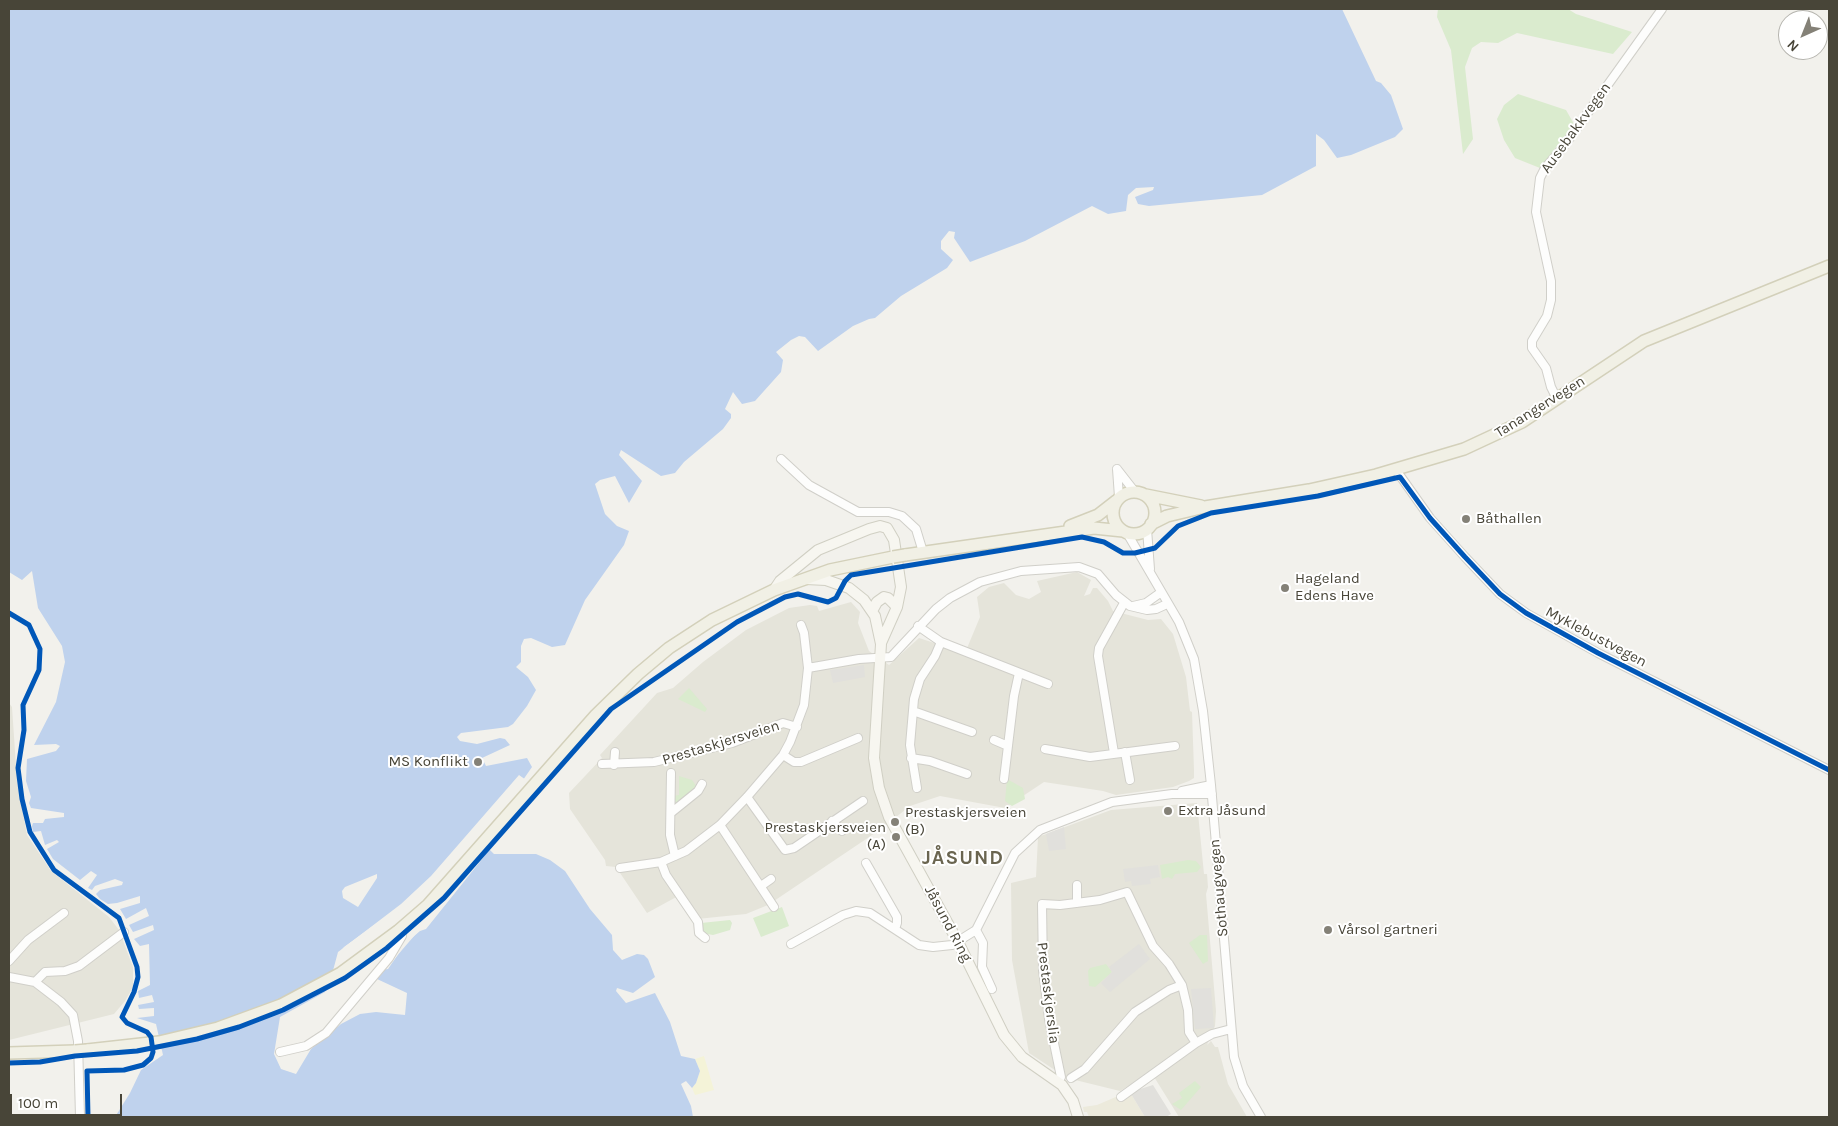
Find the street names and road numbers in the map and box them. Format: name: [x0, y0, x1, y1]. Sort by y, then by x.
street label: Ausebakkvegen: [1537, 79, 1615, 177]
street label: Tanangervegen: [1492, 372, 1588, 442]
street label: Myklebustvegen: [1542, 603, 1650, 671]
street label: Prestaskjersveien: [660, 717, 782, 769]
street label: Sothaugvegen: [1206, 838, 1232, 938]
street label: Jåsund Ring: [920, 883, 976, 965]
street label: Prestaskjerslia: [1033, 941, 1063, 1045]

